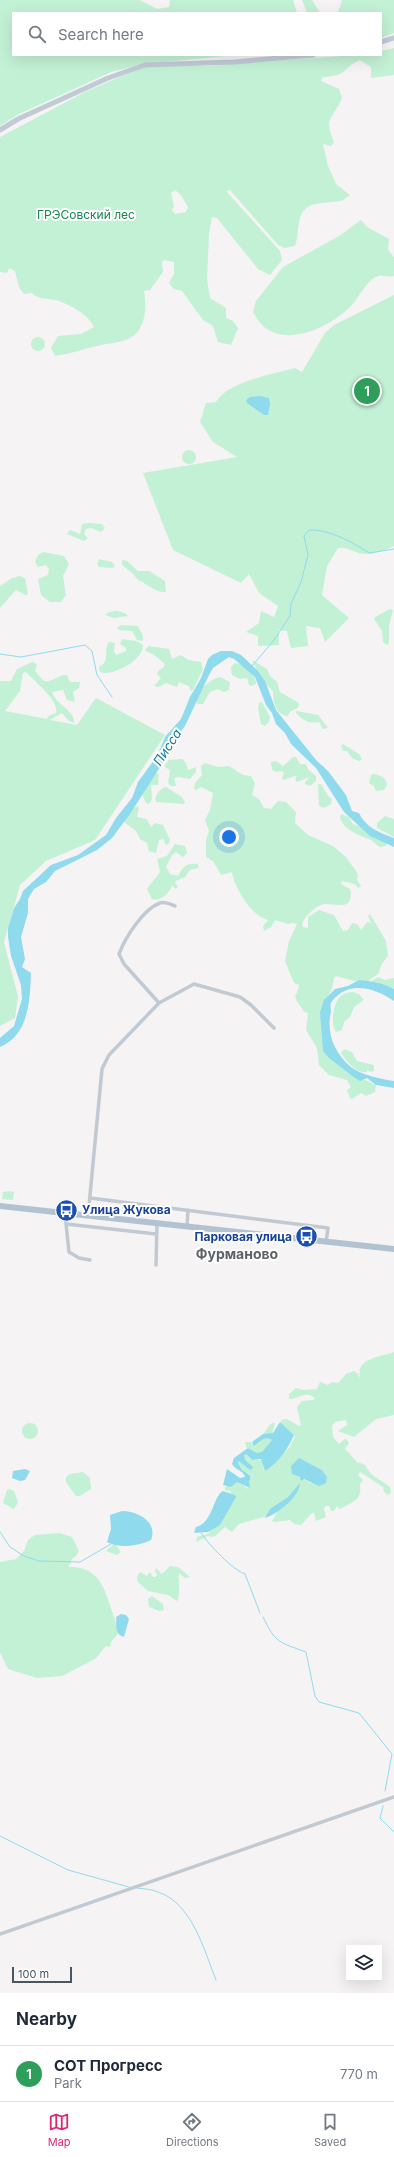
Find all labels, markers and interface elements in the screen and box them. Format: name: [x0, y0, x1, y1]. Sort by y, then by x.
search box: [12, 12, 382, 56]
icon: search: [26, 23, 48, 45]
text: Search here: [58, 25, 144, 44]
park label: ГРЭСовский лес: [37, 207, 135, 222]
pin: 1: [354, 376, 380, 406]
water label: Писса: [149, 726, 185, 768]
your location: [219, 827, 239, 847]
bus stop icon: Улица Жукова: [54, 1197, 80, 1223]
place label: Улица Жукова: [82, 1202, 171, 1217]
bus stop icon: Парковая улица: [294, 1224, 320, 1250]
place label: Парковая улица: [195, 1229, 292, 1244]
district label: Фурманово: [196, 1245, 279, 1262]
map controls: [346, 1945, 382, 1981]
button: layers: [346, 1945, 382, 1981]
scale bar: [12, 1965, 72, 1984]
text: 100 m: [18, 1967, 49, 1981]
text: Nearby: [16, 2009, 77, 2029]
text: СОТ Прогресс: [54, 2056, 163, 2075]
text: 1: [26, 2066, 32, 2082]
text: 770 m: [340, 2066, 378, 2082]
text: Park: [54, 2075, 82, 2091]
tab: Map: [48, 2111, 71, 2149]
tab: Directions: [166, 2111, 219, 2149]
tab: Saved: [314, 2111, 346, 2149]

